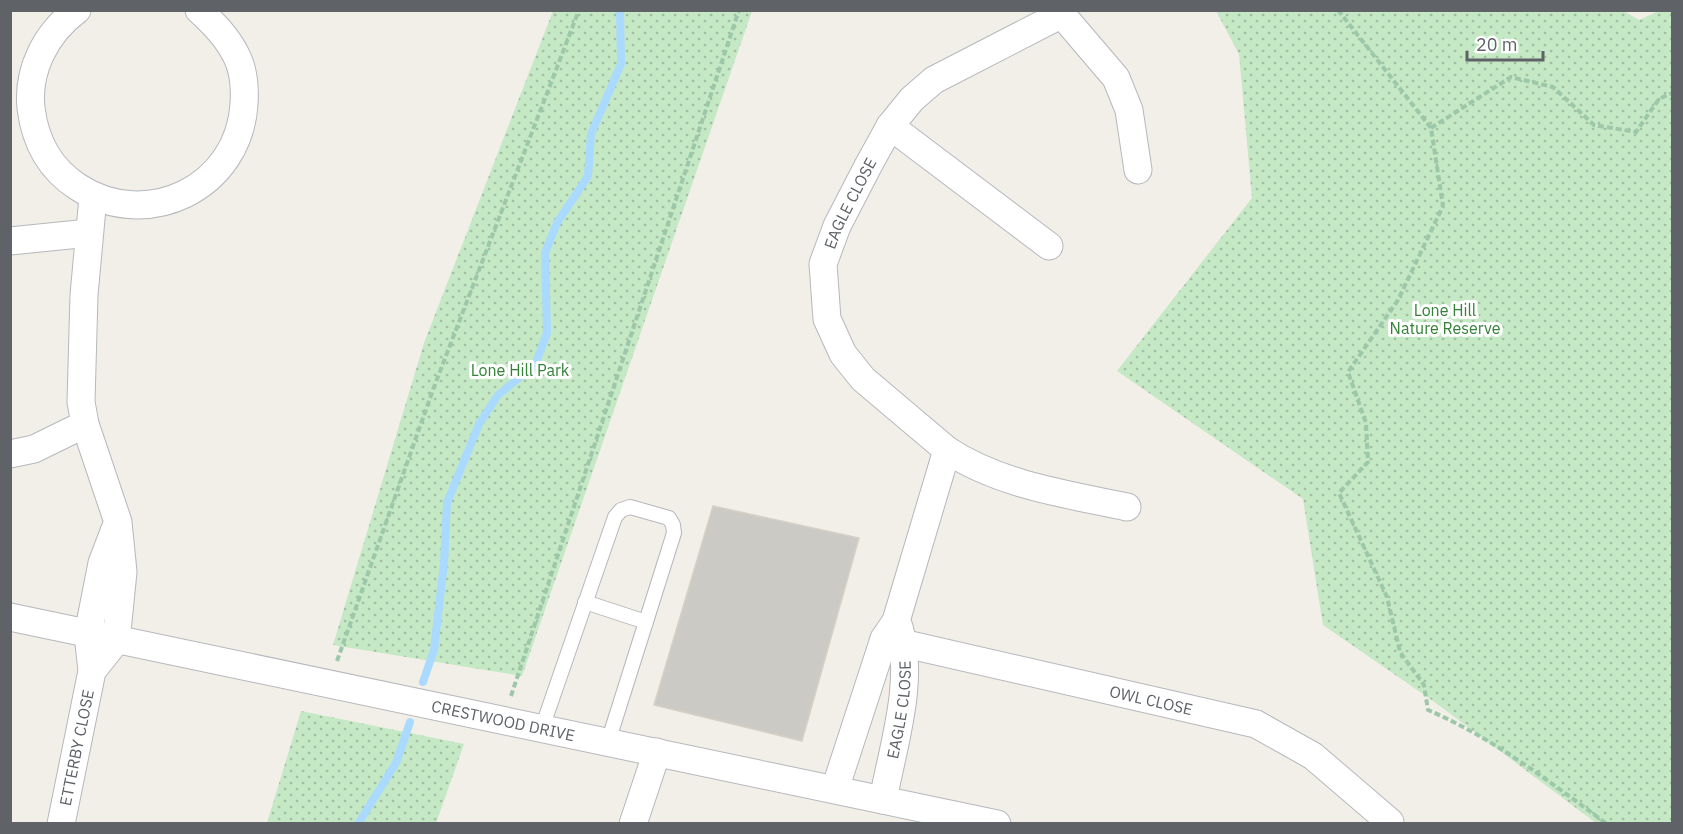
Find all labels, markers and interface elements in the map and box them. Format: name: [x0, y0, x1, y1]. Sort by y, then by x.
scale bar: [1467, 24, 1544, 62]
text: 20 m: [1476, 33, 1518, 56]
street label: EAGLE CLOSE: [819, 154, 881, 252]
park label: Lone Hill Nature Reserve: [1390, 300, 1501, 338]
park label: Lone Hill Park: [471, 360, 570, 380]
street label: EAGLE CLOSE: [882, 660, 915, 761]
street label: OWL CLOSE: [1108, 681, 1195, 719]
street label: ETTERBY CLOSE: [55, 688, 98, 808]
street label: CRESTWOOD DRIVE: [430, 696, 577, 745]

